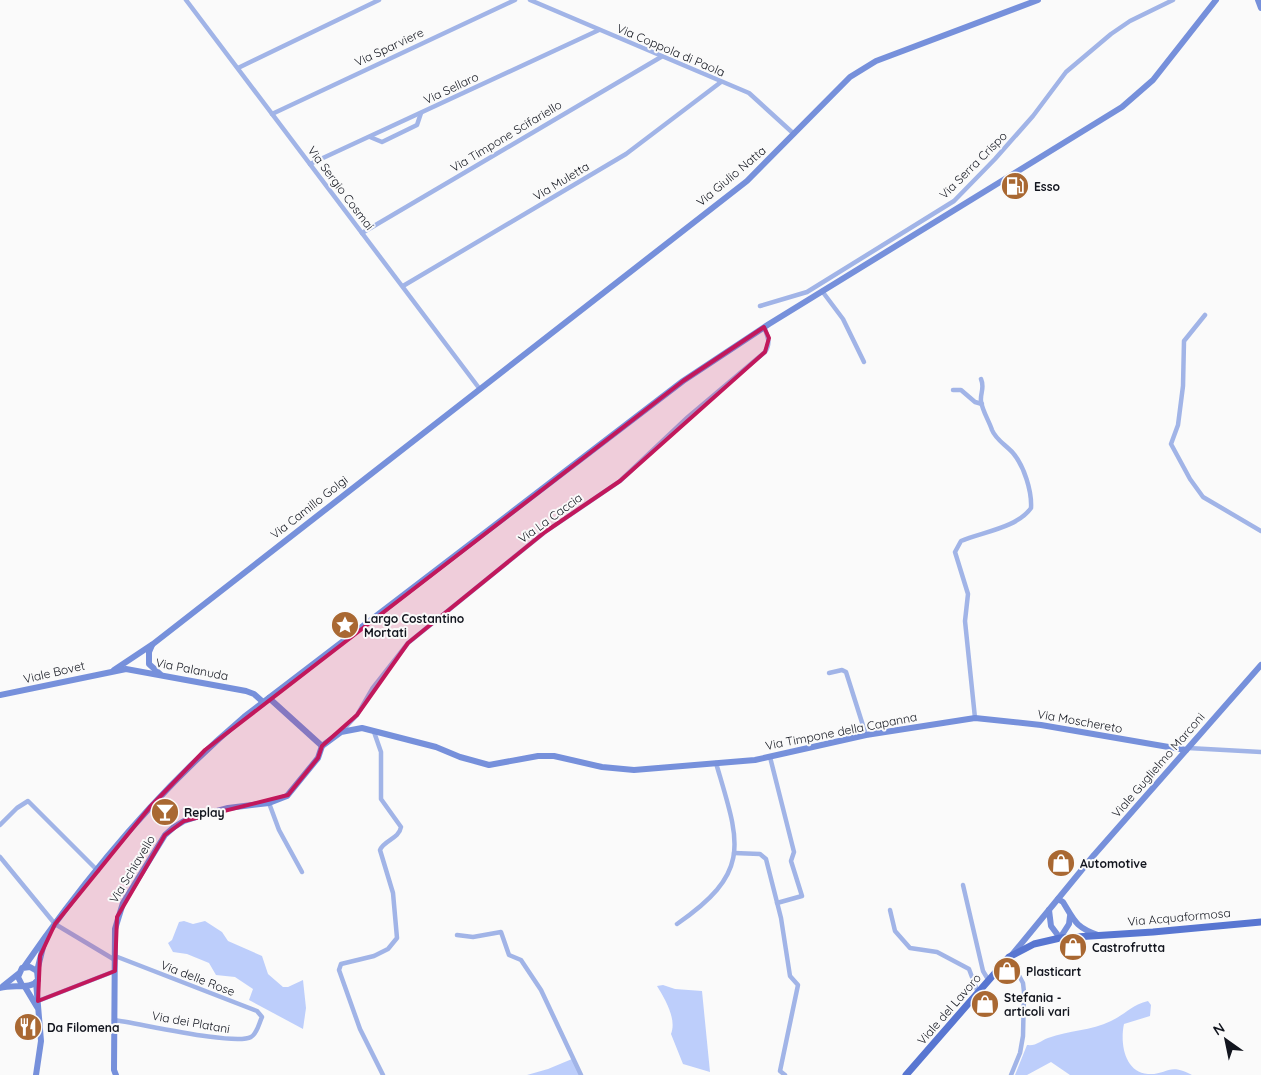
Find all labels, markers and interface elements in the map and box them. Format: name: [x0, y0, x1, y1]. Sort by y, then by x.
street label: Via Coppola di Paola: [615, 20, 727, 80]
street label: Via Sparviere: [352, 24, 426, 70]
street label: Via Sellaro: [421, 69, 481, 107]
street label: Via Timpone Scifariello: [448, 97, 564, 175]
street label: Via Serra Crispo: [936, 128, 1010, 202]
street label: Via Sergio Cosmai: [305, 143, 377, 233]
street label: Via Giulio Natta: [693, 143, 769, 209]
street label: Via Muletta: [530, 158, 592, 204]
fuel station icon: Esso: [1000, 171, 1030, 201]
place label: Esso: [1034, 179, 1060, 194]
street label: Via Camillo Golgi: [267, 472, 351, 542]
street label: Via La Caccia: [515, 490, 585, 546]
place icon: Largo Costantino Mortati: [330, 610, 360, 640]
place label: Largo Costantino Mortati: [364, 611, 465, 640]
street label: Via Palanuda: [154, 655, 230, 683]
street label: Viale Bovet: [22, 658, 86, 686]
street label: Via Moschereto: [1036, 706, 1124, 736]
street label: Via Timpone della Capanna: [764, 709, 918, 753]
street label: Viale Guglielmo Marconi: [1108, 710, 1208, 820]
bar icon: Replay: [150, 797, 180, 827]
place label: Replay: [184, 805, 225, 820]
street label: Via Schiavello: [106, 832, 158, 906]
shop icon: Automotive: [1046, 848, 1076, 878]
place label: Automotive: [1080, 856, 1147, 871]
street label: Via Acquaformosa: [1127, 905, 1231, 929]
shop icon: Castrofrutta: [1058, 932, 1088, 962]
place label: Castrofrutta: [1092, 940, 1165, 955]
shop icon: Plasticart: [992, 956, 1022, 986]
street label: Via delle Rose: [159, 957, 237, 999]
place label: Plasticart: [1026, 964, 1082, 979]
street label: Viale del Lavoro: [914, 970, 984, 1048]
shop icon: Stefania - articoli vari: [970, 989, 1000, 1019]
place label: Stefania - articoli vari: [1004, 990, 1070, 1019]
street label: Via dei Platani: [151, 1008, 231, 1036]
restaurant icon: Da Filomena: [13, 1012, 43, 1042]
north arrow: [1201, 1015, 1251, 1065]
text: N: [1210, 1019, 1228, 1039]
place label: Da Filomena: [47, 1020, 120, 1035]

